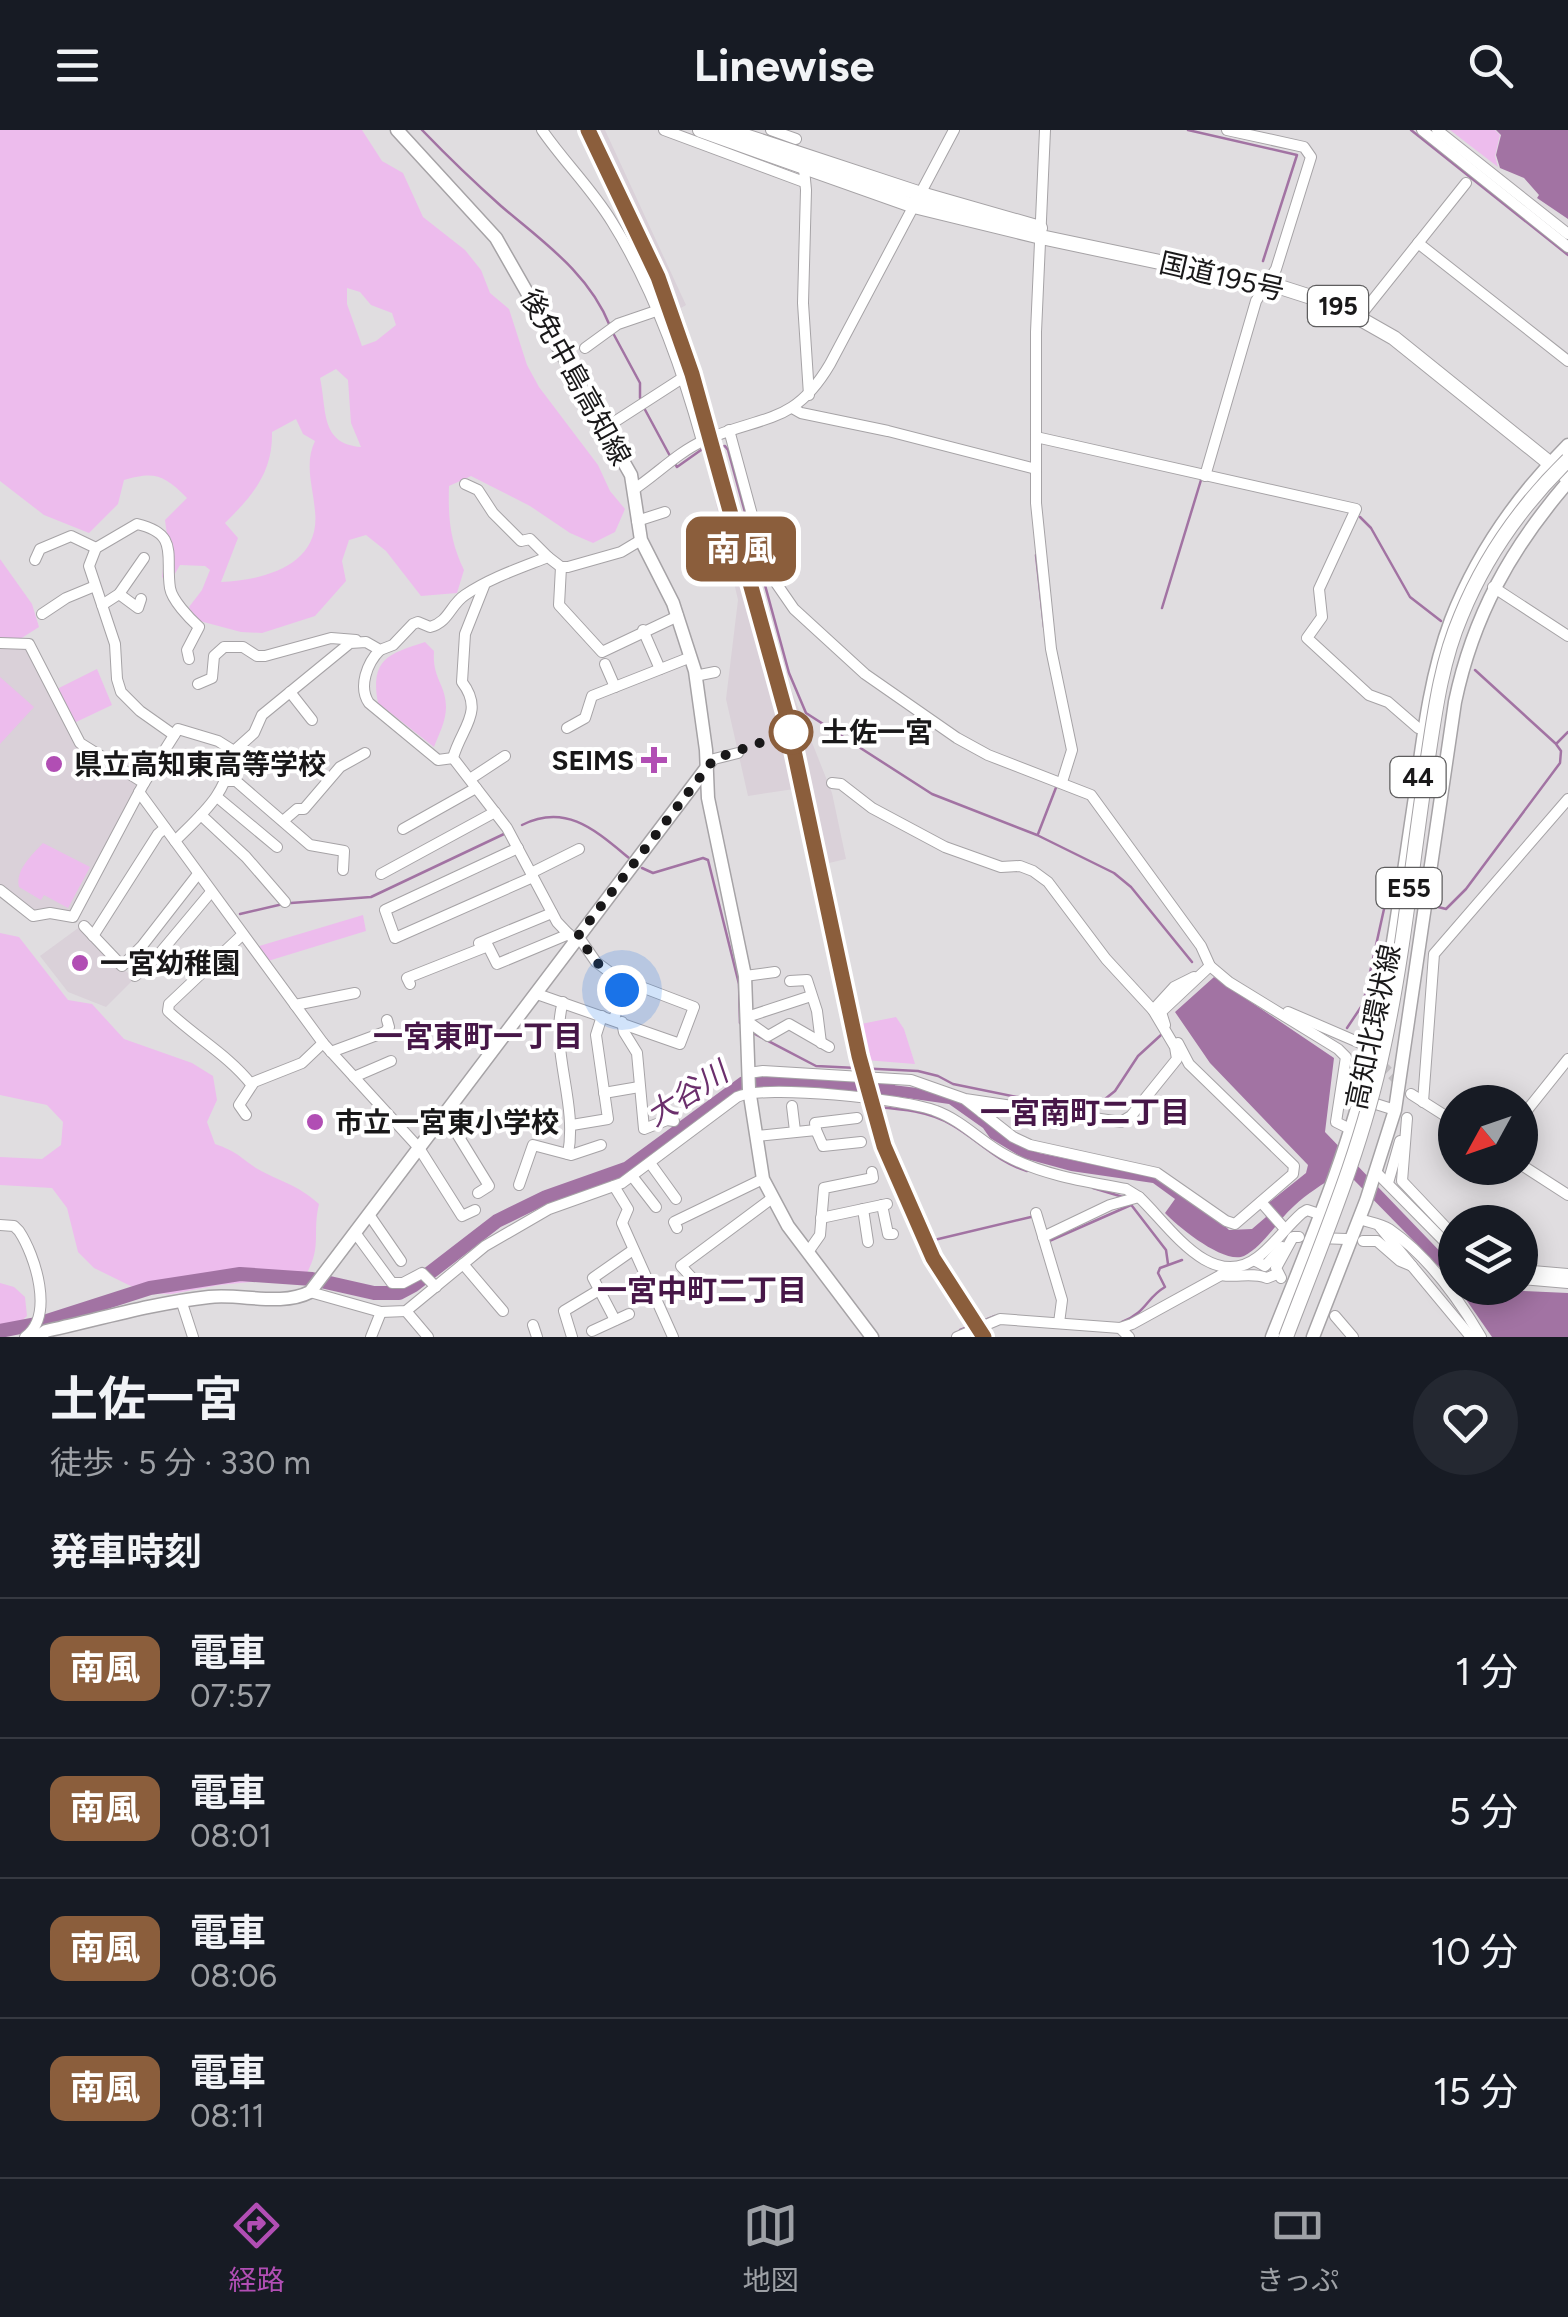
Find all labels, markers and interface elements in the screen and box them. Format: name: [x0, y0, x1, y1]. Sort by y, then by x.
icon: menu: [50, 38, 105, 93]
text: Linewise: [694, 38, 874, 92]
icon: search: [1463, 38, 1518, 93]
street label: 国道195号: [1156, 245, 1288, 307]
street label: 後免中島高知線: [514, 283, 638, 471]
road number: 195: [1308, 286, 1368, 326]
line badge: 南風: [696, 516, 786, 582]
text: 南風: [706, 528, 776, 570]
marker: 土佐一宮: [770, 711, 812, 753]
place label: 土佐一宮: [821, 715, 933, 749]
place label: SEIMS: [551, 743, 634, 777]
place label: 県立高知東高等学校: [74, 747, 326, 781]
marker: SEIMS: [643, 749, 665, 771]
marker: 県立高知東高等学校: [43, 753, 65, 775]
road number: 44: [1390, 757, 1446, 797]
road number: E55: [1376, 868, 1442, 908]
street label: 高知北環状線: [1339, 941, 1407, 1113]
place label: 一宮幼稚園: [100, 946, 240, 980]
marker: 一宮幼稚園: [69, 952, 91, 974]
your location: [597, 965, 647, 1015]
district label: 一宮東町一丁目: [373, 1018, 583, 1055]
water label: 大谷川: [639, 1052, 737, 1134]
north arrow: [1438, 1085, 1538, 1185]
map controls: [1438, 1085, 1538, 1305]
district label: 一宮南町二丁目: [980, 1094, 1190, 1131]
place label: 市立一宮東小学校: [335, 1105, 559, 1139]
marker: 市立一宮東小学校: [304, 1111, 326, 1133]
button: layers: [1438, 1205, 1538, 1305]
district label: 一宮中町二丁目: [597, 1272, 807, 1309]
text: 土佐一宮: [50, 1370, 242, 1428]
button: heart: [1413, 1370, 1518, 1475]
text: 徒歩 · 5 分 · 330 m: [50, 1444, 311, 1482]
text: 発車時刻: [50, 1529, 202, 1575]
text: 電車: [190, 1630, 266, 1676]
text: 南風: [70, 1647, 140, 1689]
text: 1 分: [1455, 1649, 1518, 1695]
text: 07:57: [190, 1677, 271, 1715]
text: 電車: [190, 1770, 266, 1816]
text: 南風: [70, 1787, 140, 1829]
text: 5 分: [1449, 1789, 1518, 1835]
text: 08:01: [190, 1817, 272, 1855]
text: 電車: [190, 1910, 266, 1956]
text: 南風: [70, 1927, 140, 1969]
text: 10 分: [1431, 1929, 1518, 1975]
text: 08:06: [190, 1957, 277, 1995]
text: 電車: [190, 2050, 266, 2096]
text: 南風: [70, 2067, 140, 2109]
text: 15 分: [1433, 2069, 1518, 2115]
text: 08:11: [190, 2097, 265, 2135]
tab: 経路: [229, 2198, 285, 2298]
tab: 地図: [743, 2198, 799, 2298]
tab: きっぷ: [1256, 2198, 1339, 2298]

